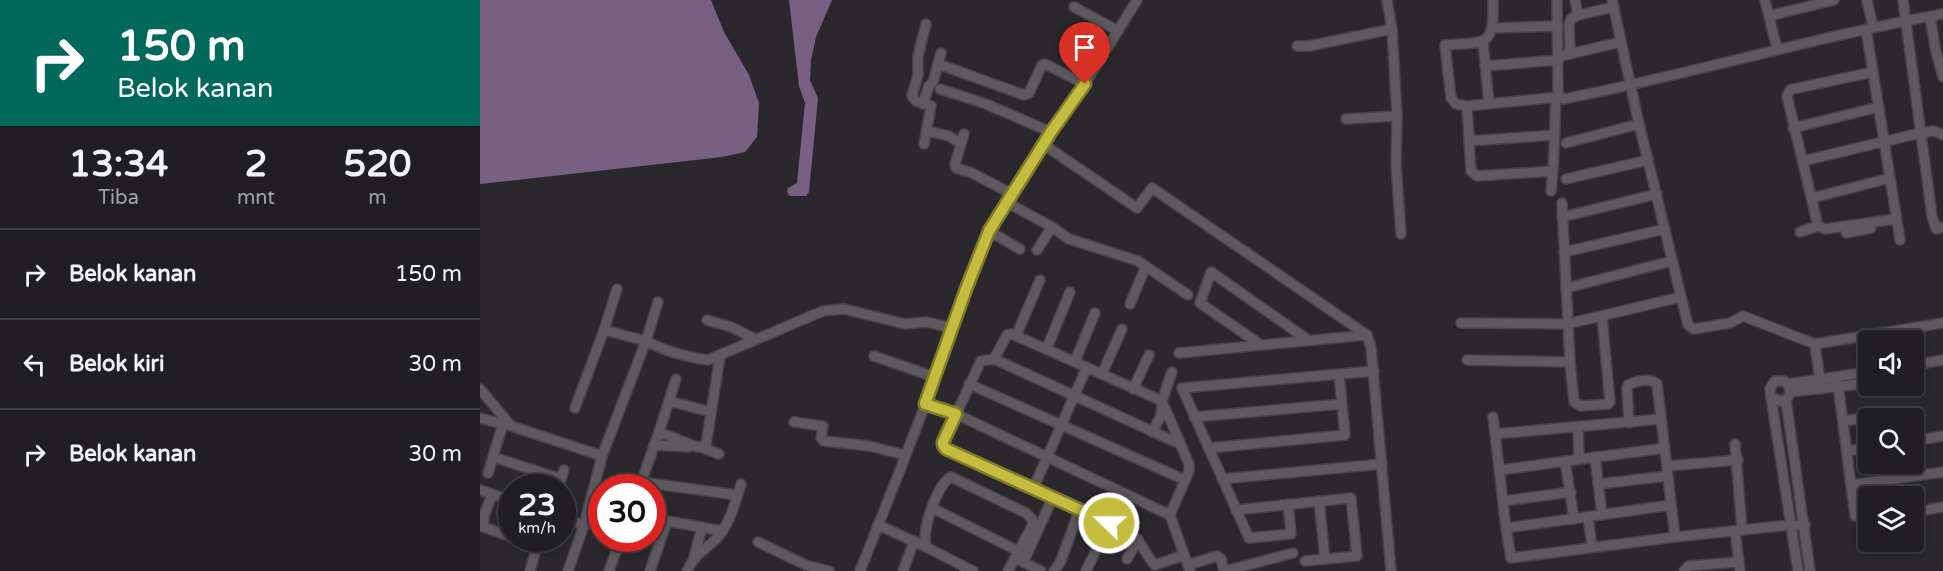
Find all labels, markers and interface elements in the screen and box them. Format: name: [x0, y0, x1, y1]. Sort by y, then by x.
text: 150 m: [117, 21, 246, 72]
pin: [1059, 22, 1110, 84]
icon: right: [18, 24, 96, 102]
icon: arrive: [1068, 31, 1101, 64]
text: Belok kanan: [117, 72, 273, 105]
text: 13:34: [69, 143, 168, 186]
text: 2: [245, 143, 267, 186]
text: 520: [344, 143, 411, 186]
text: Tiba: [98, 186, 139, 210]
text: mnt: [237, 186, 275, 210]
text: m: [368, 186, 387, 210]
icon: right: [18, 258, 51, 291]
text: Belok kanan: [69, 261, 196, 287]
text: 150 m: [395, 261, 462, 287]
map controls: [1858, 330, 1924, 552]
button: sound: [1858, 330, 1924, 396]
icon: left: [18, 348, 51, 381]
text: Belok kiri: [69, 351, 165, 377]
text: 30 m: [408, 351, 462, 377]
button: search: [1858, 408, 1924, 474]
icon: right: [18, 438, 51, 471]
text: Belok kanan: [69, 441, 196, 467]
text: 30 m: [408, 441, 462, 467]
speed limit sign: 30: [588, 474, 666, 552]
button: layers: [1858, 486, 1924, 552]
text: 23: [518, 487, 556, 524]
position arrow: [1077, 491, 1141, 555]
text: km/h: [518, 519, 556, 537]

